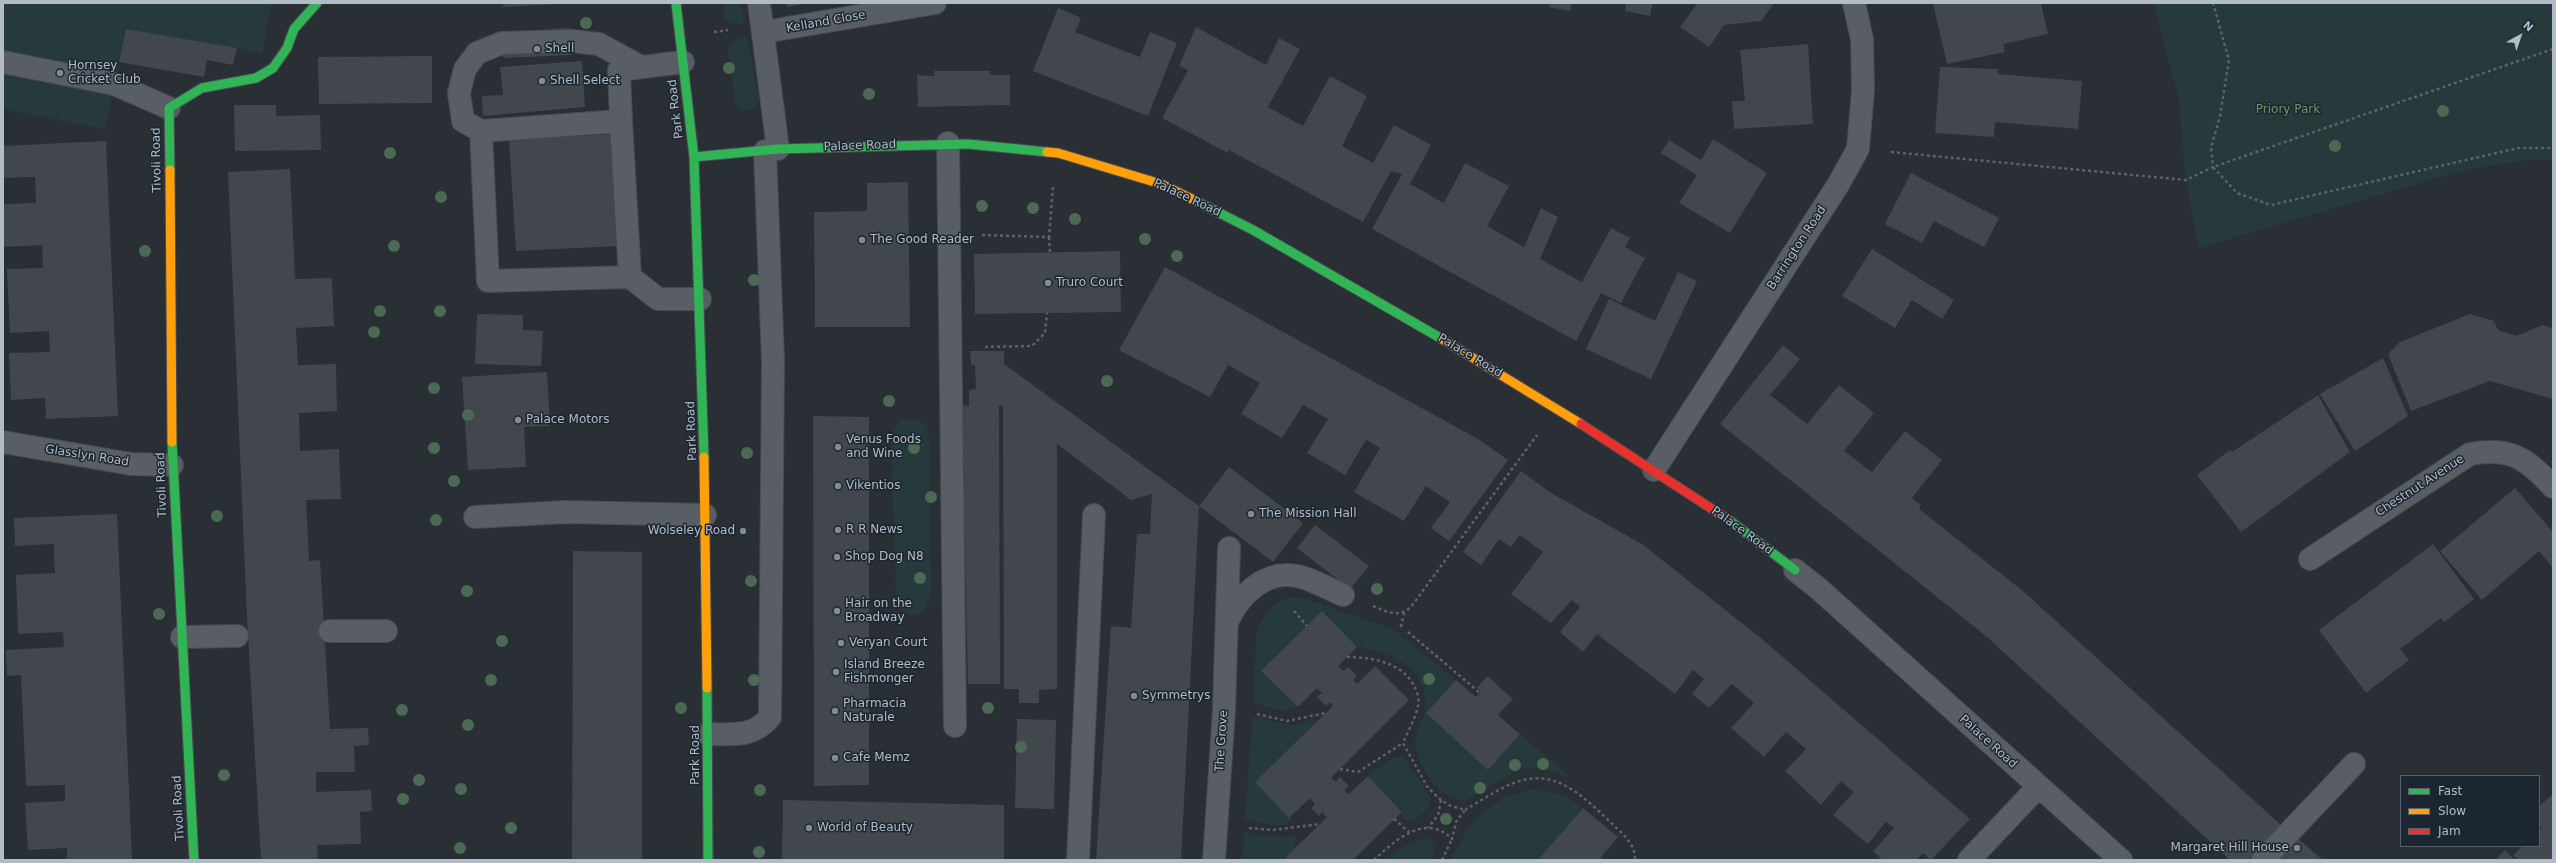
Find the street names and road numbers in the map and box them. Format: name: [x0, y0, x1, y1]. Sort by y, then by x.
street label: Kelland Close: [785, 8, 867, 36]
street label: Park Road: [665, 78, 687, 140]
street label: Tivoli Road: [149, 127, 165, 193]
street label: Palace Road: [823, 138, 897, 154]
street label: Palace Road: [1151, 176, 1223, 220]
street label: Barrington Road: [1764, 203, 1830, 293]
street label: Palace Road: [1435, 331, 1505, 381]
street label: Park Road: [684, 401, 700, 461]
street label: Glasslyn Road: [44, 442, 130, 470]
street label: Tivoli Road: [154, 452, 170, 518]
street label: Chestnut Avenue: [2373, 452, 2467, 520]
street label: Palace Road: [1708, 504, 1776, 558]
street label: The Grove: [1213, 710, 1231, 772]
street label: Palace Road: [1956, 712, 2020, 772]
street label: Park Road: [689, 725, 703, 785]
street label: Tivoli Road: [170, 775, 188, 841]

